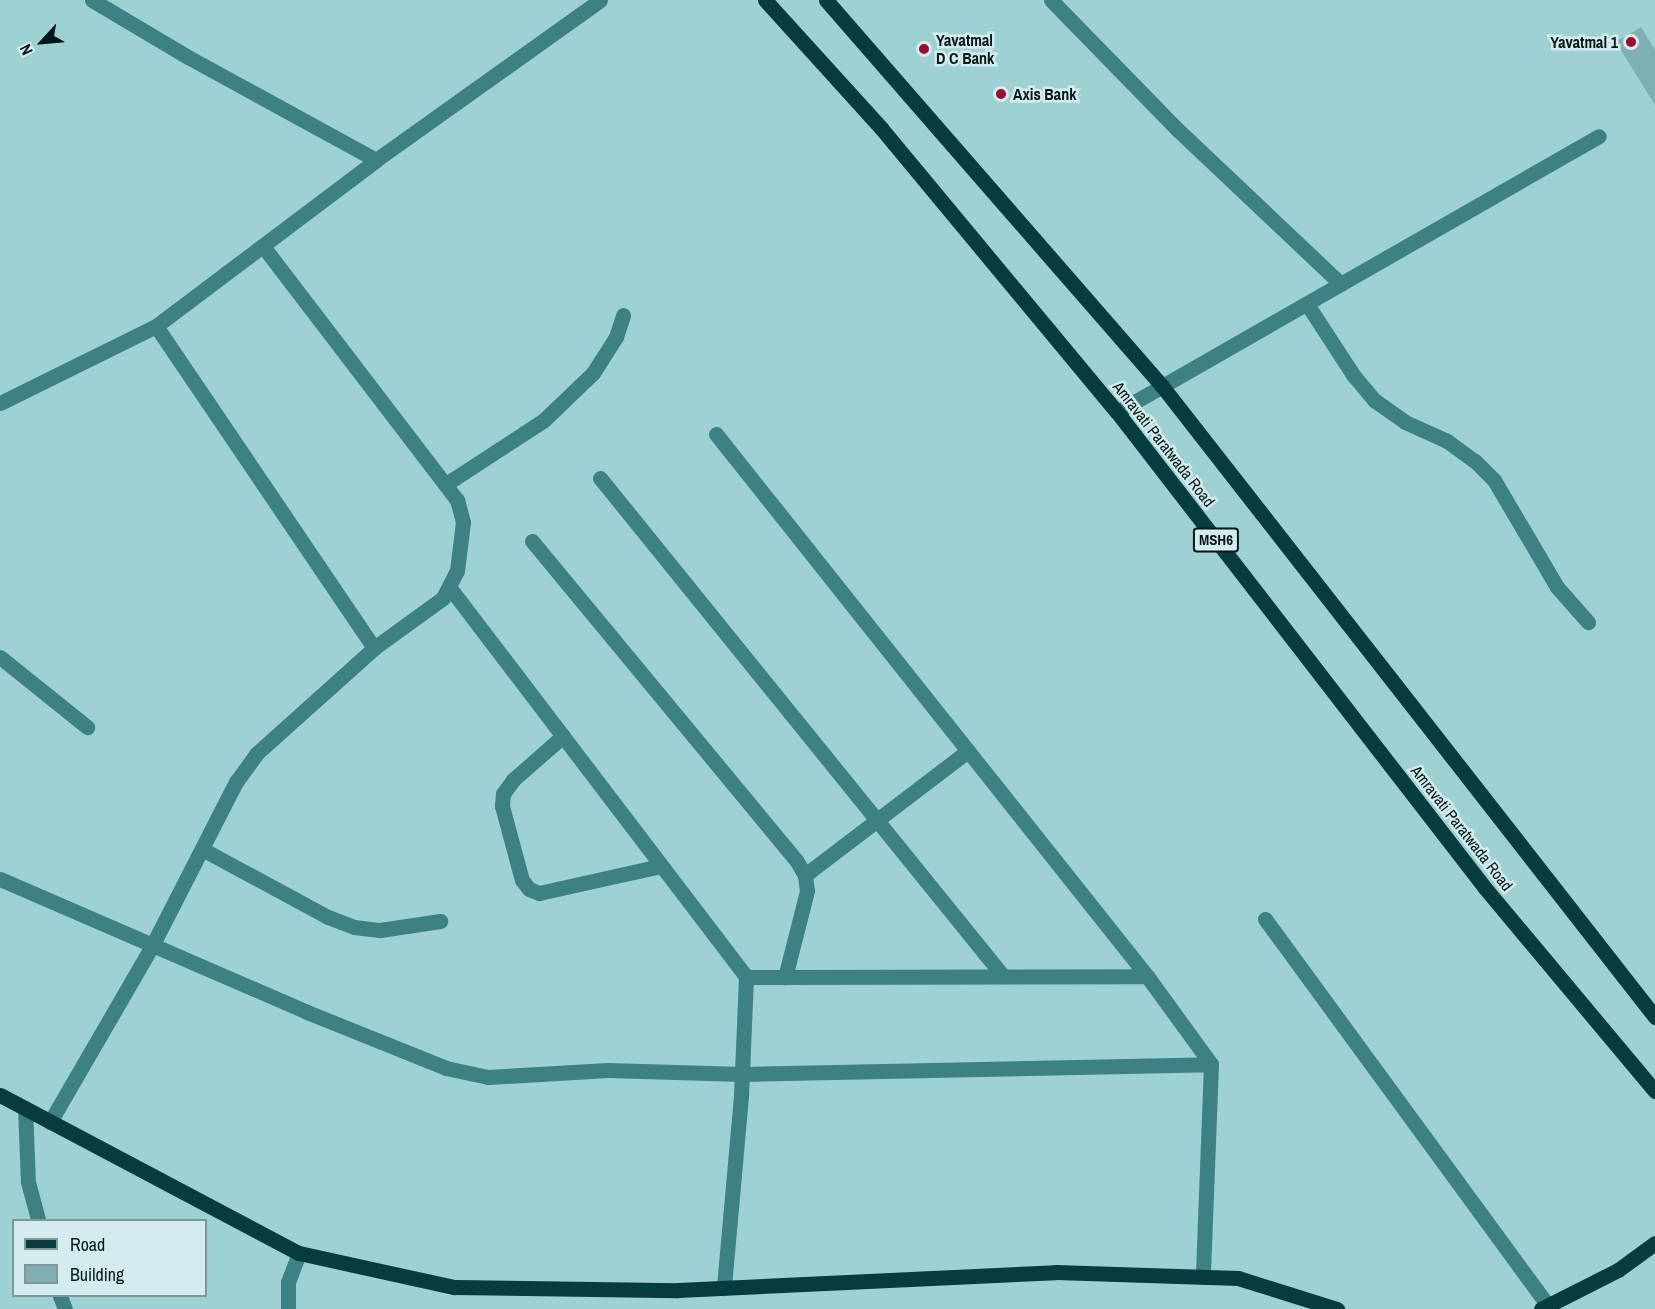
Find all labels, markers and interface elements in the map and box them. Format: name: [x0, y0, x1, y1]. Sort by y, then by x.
north arrow: [12, 12, 72, 72]
place label: Yavatmal D C Bank: [936, 30, 994, 68]
place label: Yavatmal 1: [1550, 32, 1618, 52]
marker: Yavatmal 1: [1622, 33, 1640, 51]
text: N: [14, 41, 38, 59]
marker: Yavatmal D C Bank: [917, 42, 931, 56]
place label: Axis Bank: [1013, 84, 1076, 104]
marker: Axis Bank: [994, 87, 1008, 101]
street label: Amravati Paratwada Road: [1109, 377, 1219, 511]
road number: MSH6: [1192, 528, 1240, 552]
street label: Amravati Paratwada Road: [1407, 761, 1517, 895]
legend: [12, 1219, 207, 1297]
text: Road: [70, 1232, 105, 1257]
text: Building: [70, 1262, 124, 1287]

